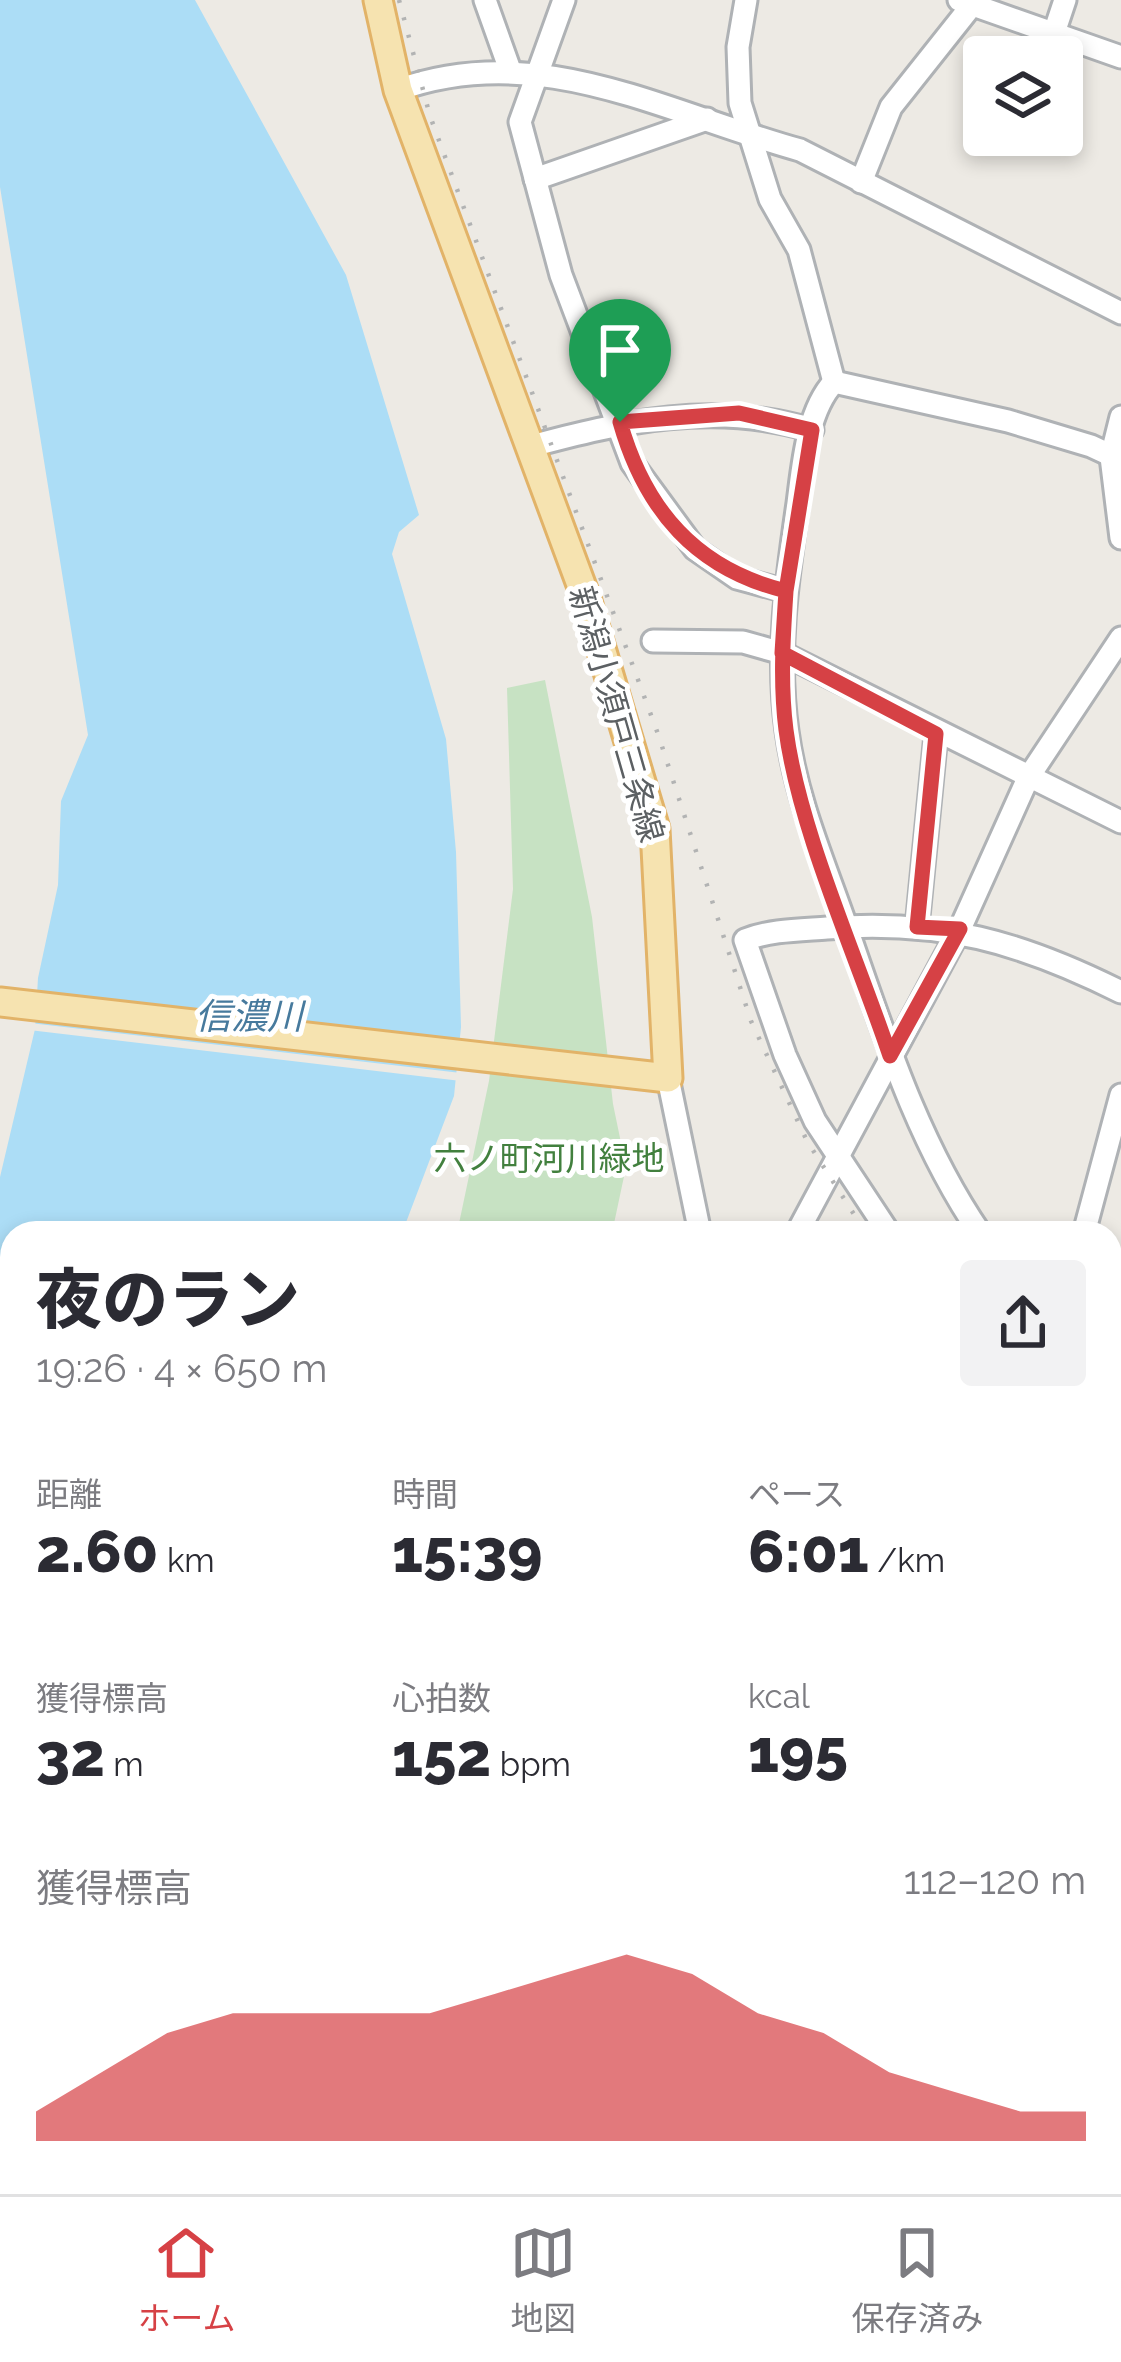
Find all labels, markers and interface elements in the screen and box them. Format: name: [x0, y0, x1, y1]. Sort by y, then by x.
map controls: [963, 36, 1083, 156]
button: layers: [963, 36, 1083, 156]
pin: [569, 299, 671, 422]
icon: arrive: [587, 317, 653, 383]
street label: 新潟小須戸三条線: [561, 582, 672, 846]
water label: 信濃川: [195, 995, 307, 1037]
park label: 六ノ町河川緑地: [434, 1139, 665, 1178]
button: share: [960, 1260, 1086, 1386]
text: 夜のラン: [36, 1261, 300, 1338]
text: 19:26 · 4 × 650 m: [36, 1345, 327, 1391]
text: 距離: [36, 1475, 102, 1514]
text: 時間: [392, 1475, 458, 1514]
text: ペース: [748, 1475, 845, 1514]
text: 2.60: [36, 1516, 158, 1586]
text: 15:39: [392, 1516, 542, 1586]
text: 6:01: [748, 1516, 869, 1586]
text: km: [158, 1541, 215, 1580]
text: /km: [869, 1541, 945, 1580]
text: kcal: [748, 1677, 810, 1716]
text: 獲得標高: [36, 1679, 168, 1718]
text: 心拍数: [392, 1679, 491, 1718]
text: 195: [748, 1716, 848, 1786]
text: 32: [36, 1720, 105, 1790]
text: 152: [392, 1720, 491, 1790]
text: m: [105, 1745, 144, 1784]
text: bpm: [491, 1745, 571, 1784]
text: 112–120 m: [904, 1857, 1086, 1903]
text: 獲得標高: [36, 1865, 192, 1911]
tab: ホーム: [137, 2220, 236, 2340]
tab: 地図: [510, 2220, 576, 2340]
tab: 保存済み: [851, 2220, 983, 2340]

